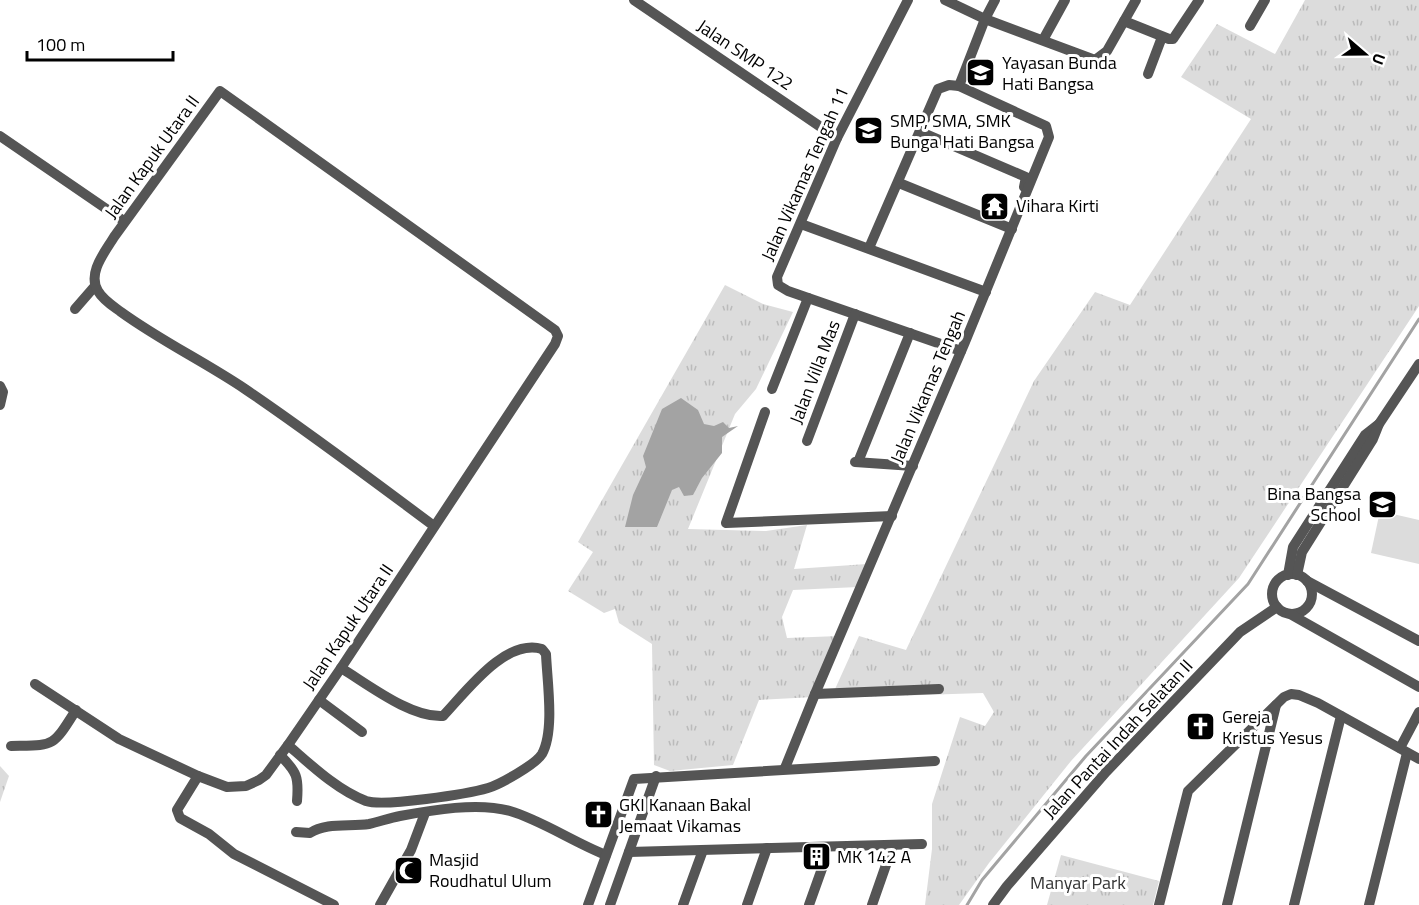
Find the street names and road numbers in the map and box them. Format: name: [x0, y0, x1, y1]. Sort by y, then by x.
street label: Jalan SMP 122: [692, 12, 799, 97]
street label: Jalan Vikamas Tengah 11: [754, 82, 855, 265]
street label: Jalan Kapuk Utara II: [97, 89, 206, 224]
street label: Jalan Vikamas Tengah: [883, 306, 972, 468]
street label: Jalan Villa Mas: [782, 316, 847, 428]
street label: Jalan Kapuk Utara II: [295, 558, 400, 695]
street label: Jalan Pantai Indah Selatan II: [1036, 653, 1199, 825]

